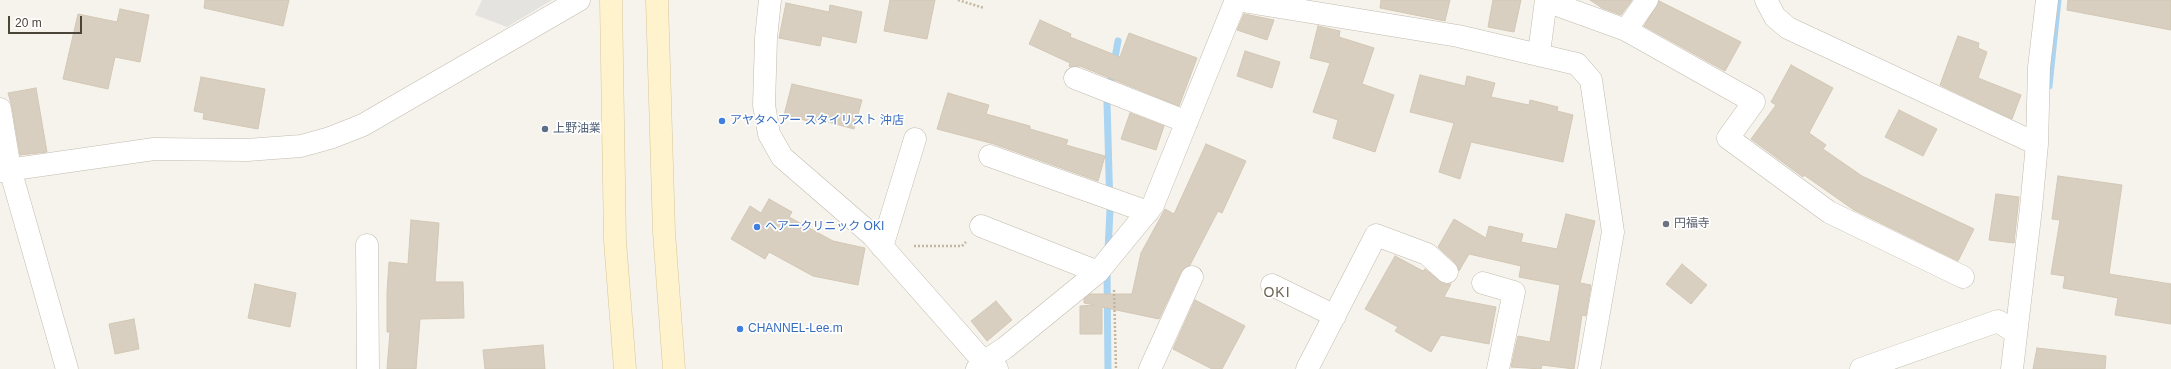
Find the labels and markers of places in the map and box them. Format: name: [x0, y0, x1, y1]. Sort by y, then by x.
place label: アヤタヘアー スタイリスト 沖店: [730, 114, 904, 128]
marker: アヤタヘアー スタイリスト 沖店: [717, 116, 727, 126]
place label: 上野油業: [553, 122, 601, 136]
marker: 上野油業: [540, 124, 550, 134]
place label: 円福寺: [1674, 217, 1710, 231]
marker: 円福寺: [1661, 219, 1671, 229]
place label: ヘアークリニック OKI: [765, 220, 884, 234]
marker: ヘアークリニック OKI: [752, 222, 762, 232]
place label: CHANNEL-Lee.m: [748, 322, 843, 336]
marker: CHANNEL-Lee.m: [735, 324, 745, 334]

